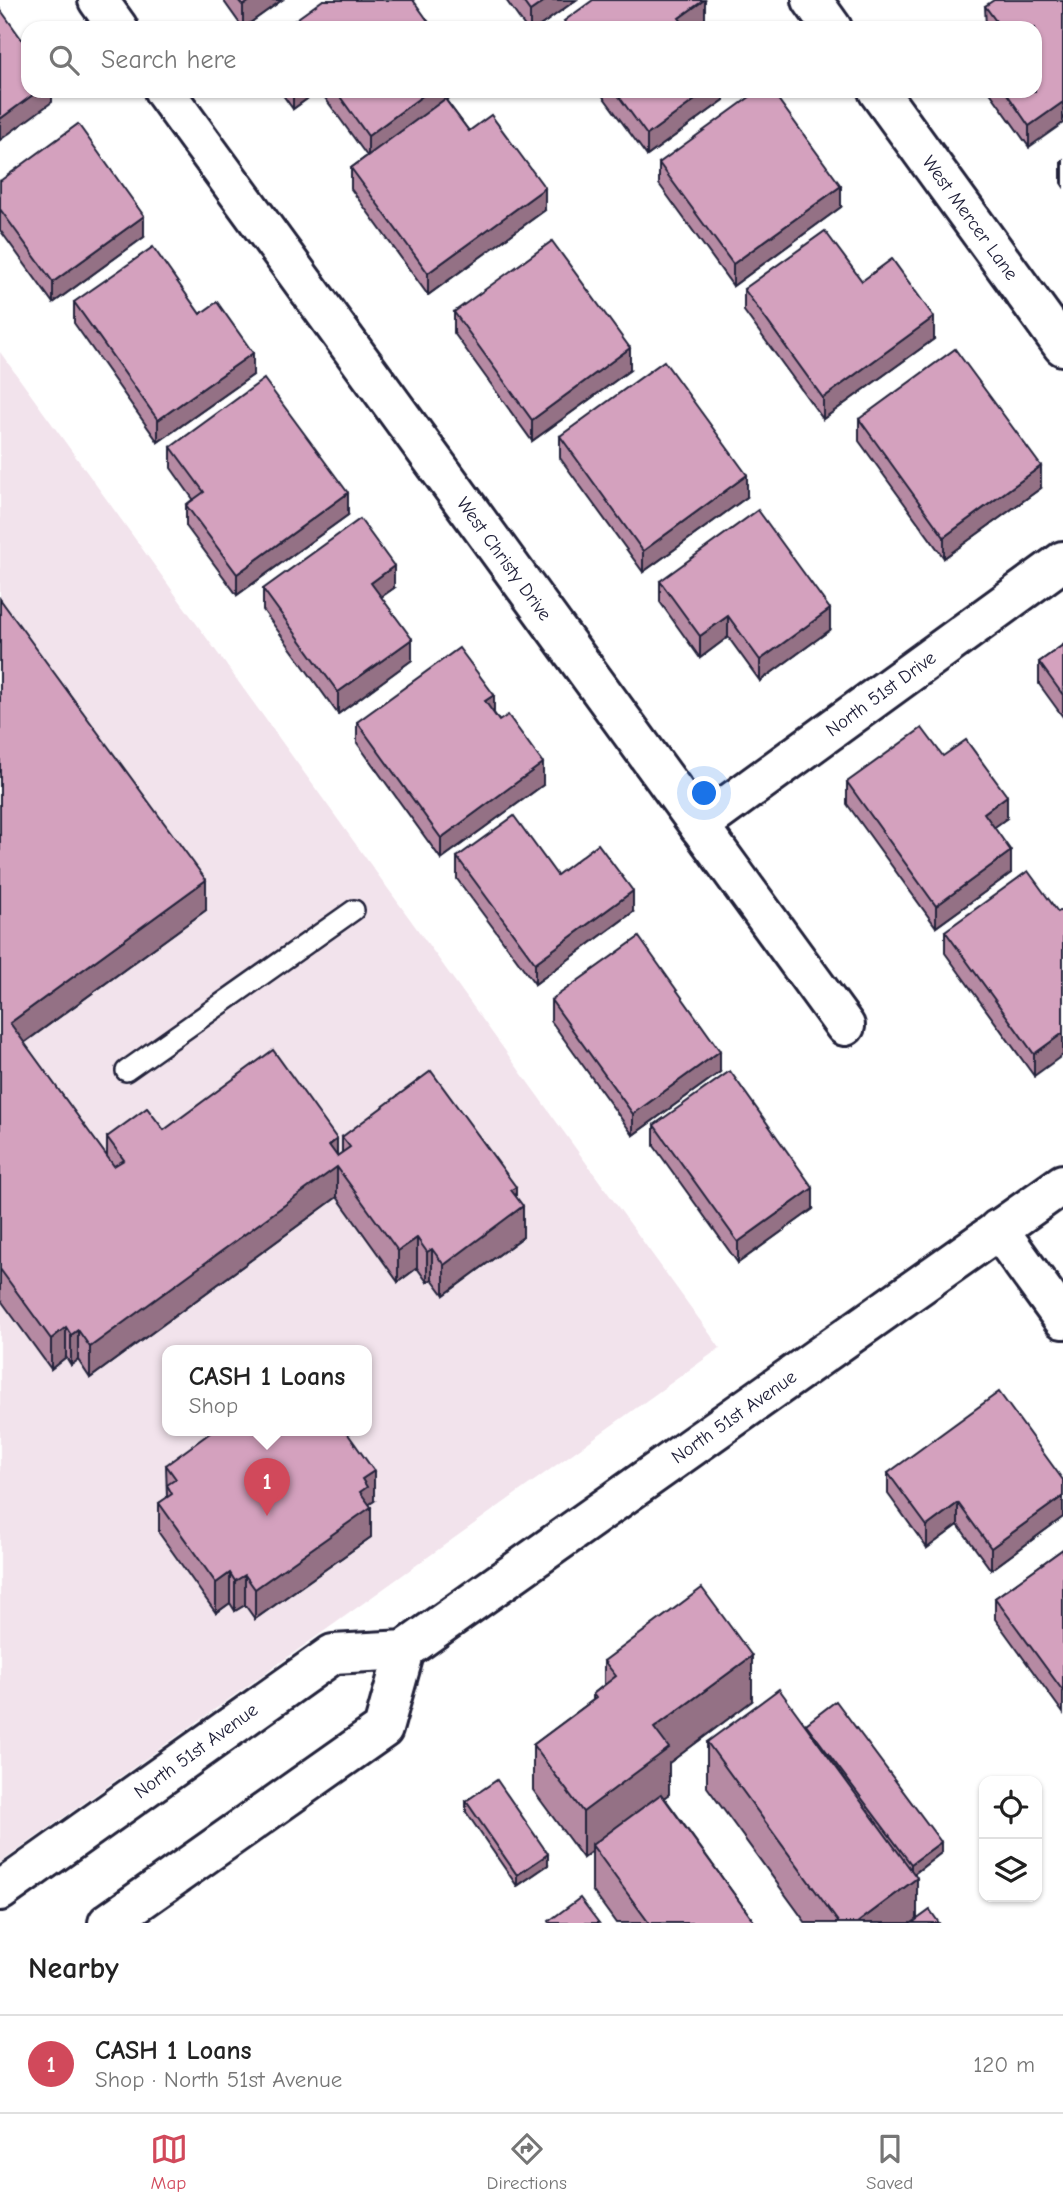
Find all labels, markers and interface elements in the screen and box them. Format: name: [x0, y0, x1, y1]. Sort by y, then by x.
search box: [21, 21, 1042, 98]
icon: search: [45, 41, 83, 79]
text: Search here: [101, 45, 236, 75]
street label: West Mercer Lane: [917, 152, 1023, 284]
street label: West Christy Drive: [452, 493, 556, 625]
street label: North 51st Drive: [822, 647, 940, 741]
your location: [687, 776, 721, 810]
popup: [162, 1345, 372, 1436]
text: CASH 1 Loans: [189, 1362, 345, 1392]
street label: North 51st Avenue: [667, 1366, 801, 1468]
text: Shop: [189, 1392, 238, 1419]
pin: 1: [244, 1458, 290, 1516]
street label: North 51st Avenue: [130, 1699, 262, 1803]
map controls: [979, 1776, 1042, 1902]
button: locate: [979, 1776, 1042, 1839]
button: layers: [979, 1839, 1042, 1902]
text: Nearby: [28, 1951, 119, 1986]
text: CASH 1 Loans: [95, 2036, 252, 2066]
text: 1: [46, 2051, 56, 2078]
text: 120 m: [973, 2051, 1035, 2078]
text: Shop · North 51st Avenue: [95, 2066, 342, 2093]
tab: Map: [150, 2130, 188, 2194]
tab: Directions: [487, 2130, 567, 2194]
tab: Saved: [866, 2130, 913, 2194]

